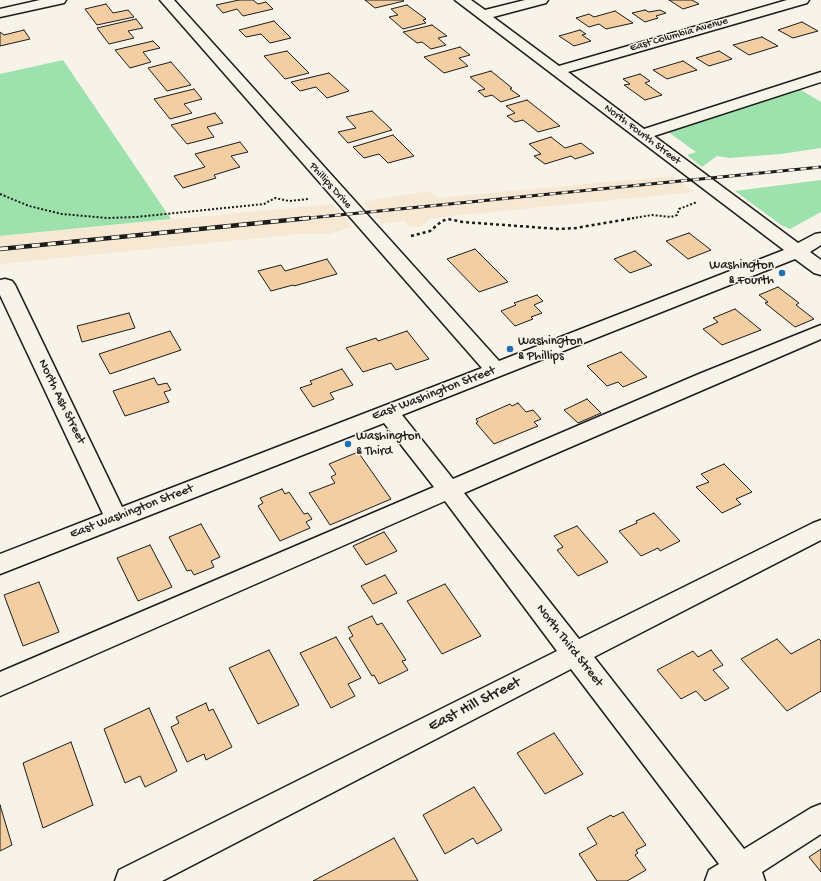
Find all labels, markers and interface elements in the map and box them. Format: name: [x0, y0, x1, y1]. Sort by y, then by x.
street label: East Columbia Avenue: [629, 15, 729, 55]
street label: North Fourth Street: [601, 102, 683, 168]
street label: Phillips Drive: [306, 160, 354, 212]
place label: Washington & Fourth: [709, 258, 774, 289]
marker: Washington & Fourth: [777, 268, 787, 278]
place label: Washington & Phillips: [518, 334, 583, 365]
marker: Washington & Phillips: [505, 344, 515, 354]
street label: North Ash Street: [34, 357, 88, 447]
street label: East Washington Street: [370, 363, 498, 425]
place label: Washington & Third: [356, 429, 421, 460]
marker: Washington & Third: [343, 439, 353, 449]
street label: East Washington Street: [68, 481, 196, 543]
street label: North Third Street: [532, 602, 606, 690]
street label: East Hill Street: [426, 673, 524, 737]

